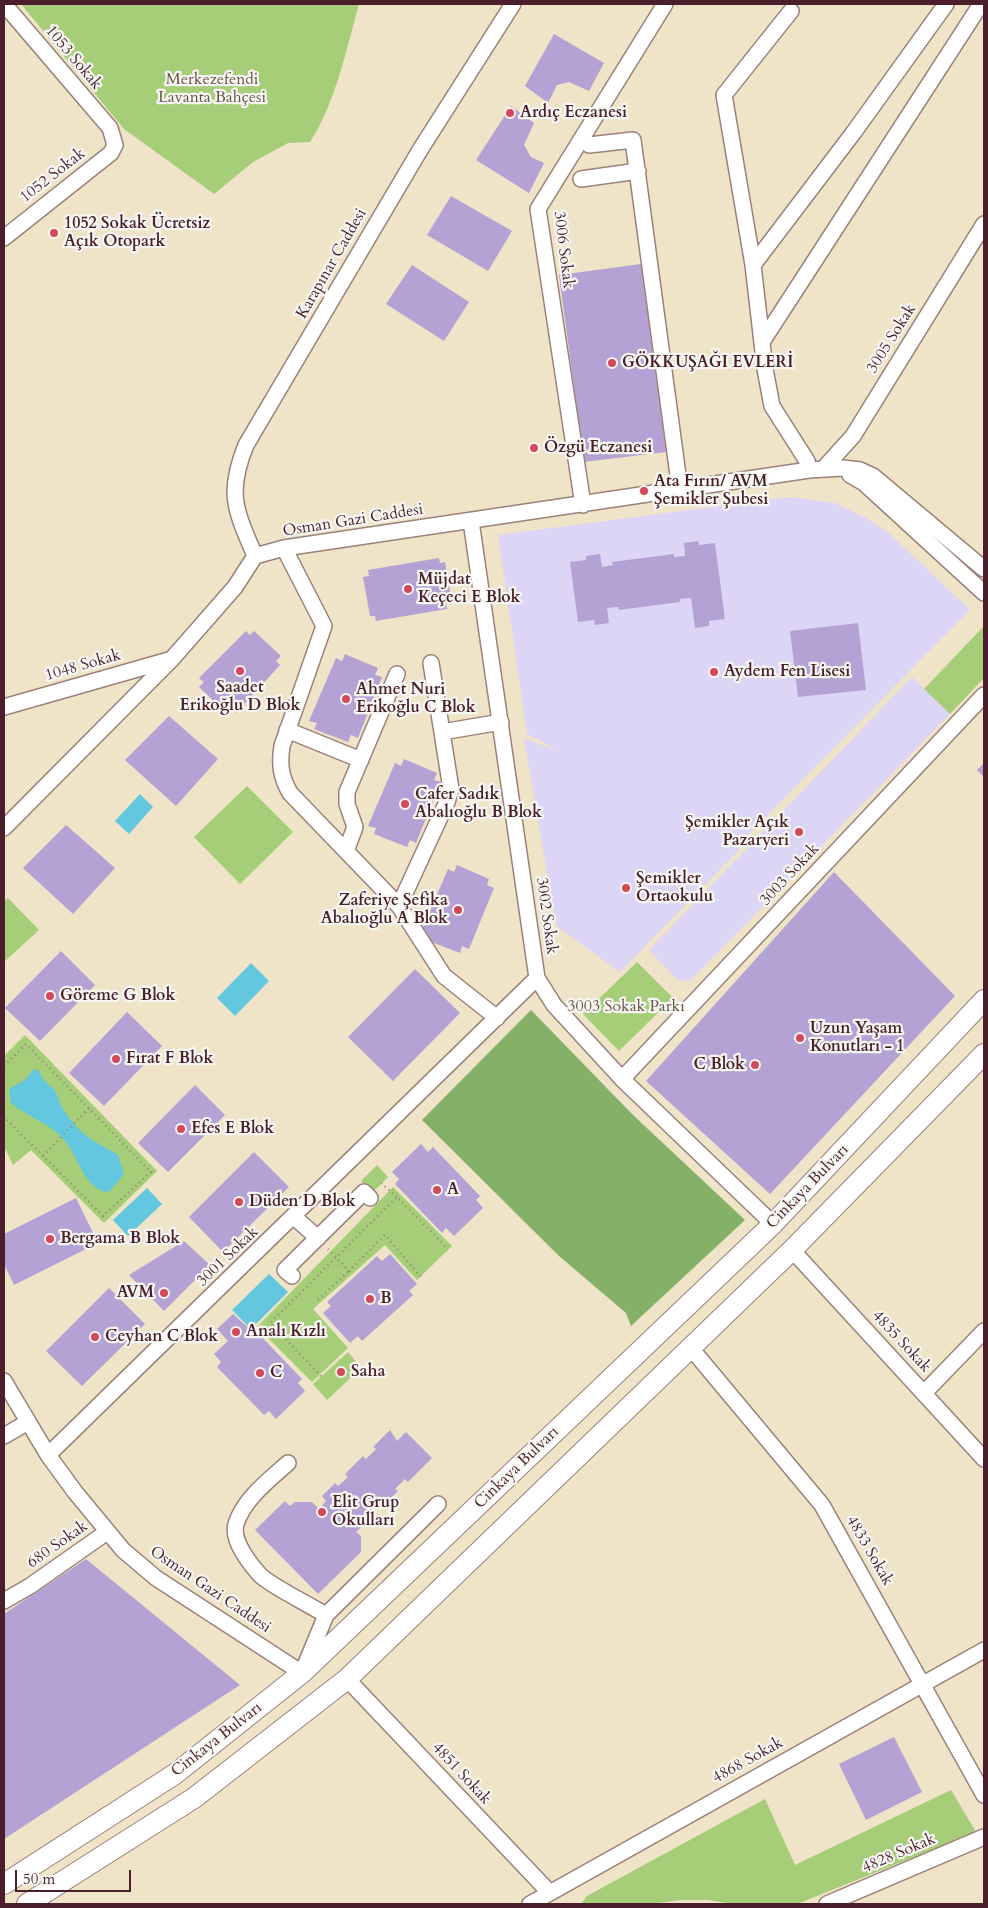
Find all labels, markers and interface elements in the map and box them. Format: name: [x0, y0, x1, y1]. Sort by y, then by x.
street label: 1053 Sokak: [41, 22, 105, 94]
park label: Merkezefendi Lavanta Bahçesi: [158, 70, 266, 108]
place label: Ardıç Eczanesi: [520, 103, 627, 123]
marker: Ardıç Eczanesi: [504, 107, 516, 119]
street label: 1052 Sokak: [16, 144, 90, 208]
street label: Karapınar Caddesi: [293, 205, 371, 323]
street label: 3006 Sokak: [549, 210, 577, 290]
place label: 1052 Sokak Ücretsiz Açık Otopark: [64, 214, 210, 252]
marker: 1052 Sokak Ücretsiz Açık Otopark: [48, 227, 60, 239]
street label: 3005 Sokak: [863, 301, 921, 377]
place label: GÖKKUŞAĞI EVLERİ: [622, 353, 793, 373]
marker: GÖKKUŞAĞI EVLERİ: [606, 357, 618, 369]
place label: Özgü Eczanesi: [544, 438, 652, 458]
marker: Özgü Eczanesi: [528, 442, 540, 454]
place label: Ata Fırın/ AVM Şemikler Şubesi: [654, 472, 768, 510]
marker: Ata Fırın/ AVM Şemikler Şubesi: [638, 485, 650, 497]
street label: Osman Gazi Caddesi: [281, 500, 425, 542]
place label: Müjdat Keçeci E Blok: [418, 570, 520, 608]
marker: Müjdat Keçeci E Blok: [402, 583, 414, 595]
street label: 1048 Sokak: [43, 646, 123, 686]
place label: Aydem Fen Lisesi: [724, 662, 850, 682]
marker: Saadet Erikoğlu D Blok: [234, 665, 246, 677]
marker: Aydem Fen Lisesi: [708, 666, 720, 678]
place label: Saadet Erikoğlu D Blok: [180, 678, 300, 716]
place label: Ahmet Nuri Erikoğlu C Blok: [356, 680, 476, 718]
marker: Ahmet Nuri Erikoğlu C Blok: [340, 693, 352, 705]
place label: Cafer Sadık Abalıoğlu B Blok: [415, 785, 542, 823]
marker: Cafer Sadık Abalıoğlu B Blok: [399, 798, 411, 810]
place label: Şemikler Açık Pazaryeri: [685, 813, 789, 851]
marker: Şemikler Açık Pazaryeri: [793, 826, 805, 838]
street label: 3003 Sokak: [756, 840, 824, 910]
place label: Şemikler Ortaokulu: [636, 869, 713, 907]
street label: 3002 Sokak: [531, 876, 561, 956]
marker: Şemikler Ortaokulu: [620, 882, 632, 894]
place label: Zaferiye Şefika Abalıoğlu A Blok: [321, 891, 448, 929]
marker: Zaferiye Şefika Abalıoğlu A Blok: [452, 904, 464, 916]
place label: Göreme G Blok: [60, 986, 175, 1006]
marker: Göreme G Blok: [44, 990, 56, 1002]
park label: 3003 Sokak Parkı: [567, 997, 685, 1017]
place label: Uzun Yaşam Konutları - 1: [810, 1019, 905, 1057]
marker: Uzun Yaşam Konutları - 1: [794, 1032, 806, 1044]
place label: Fırat F Blok: [126, 1049, 213, 1069]
marker: Fırat F Blok: [110, 1053, 122, 1065]
place label: C Blok: [693, 1055, 745, 1075]
marker: C Blok: [749, 1059, 761, 1071]
place label: Efes E Blok: [191, 1119, 274, 1139]
marker: Efes E Blok: [175, 1123, 187, 1135]
street label: Cinkaya Bulvarı: [763, 1141, 853, 1233]
place label: A: [447, 1180, 459, 1200]
marker: A: [431, 1184, 443, 1196]
place label: Düden D Blok: [249, 1192, 356, 1212]
marker: Düden D Blok: [233, 1196, 245, 1208]
street label: 3001 Sokak: [193, 1223, 263, 1291]
place label: Bergama B Blok: [60, 1229, 180, 1249]
marker: Bergama B Blok: [44, 1233, 56, 1245]
place label: AVM: [117, 1283, 154, 1303]
marker: AVM: [158, 1287, 170, 1299]
place label: B: [380, 1289, 392, 1309]
marker: B: [364, 1293, 376, 1305]
street label: 4835 Sokak: [867, 1307, 935, 1377]
place label: Analı Kızlı: [246, 1322, 326, 1342]
marker: Analı Kızlı: [230, 1326, 242, 1338]
place label: Ceyhan C Blok: [105, 1327, 218, 1347]
marker: Ceyhan C Blok: [89, 1331, 101, 1343]
place label: Saha: [351, 1362, 385, 1382]
place label: C: [270, 1363, 282, 1383]
marker: Saha: [335, 1366, 347, 1378]
marker: C: [254, 1367, 266, 1379]
street label: Cinkaya Bulvarı: [471, 1423, 563, 1513]
place label: Elit Grup Okulları: [332, 1493, 399, 1531]
marker: Elit Grup Okulları: [316, 1506, 328, 1518]
street label: 4833 Sokak: [841, 1513, 897, 1589]
street label: 680 Sokak: [24, 1517, 92, 1573]
street label: Osman Gazi Caddesi: [146, 1542, 274, 1638]
street label: Cinkaya Bulvarı: [168, 1699, 266, 1781]
street label: 4868 Sokak: [709, 1734, 787, 1788]
street label: 4851 Sokak: [427, 1739, 495, 1809]
street label: 4828 Sokak: [859, 1830, 939, 1878]
scale bar: [18, 1860, 134, 1892]
text: 50 m: [23, 1869, 55, 1889]

